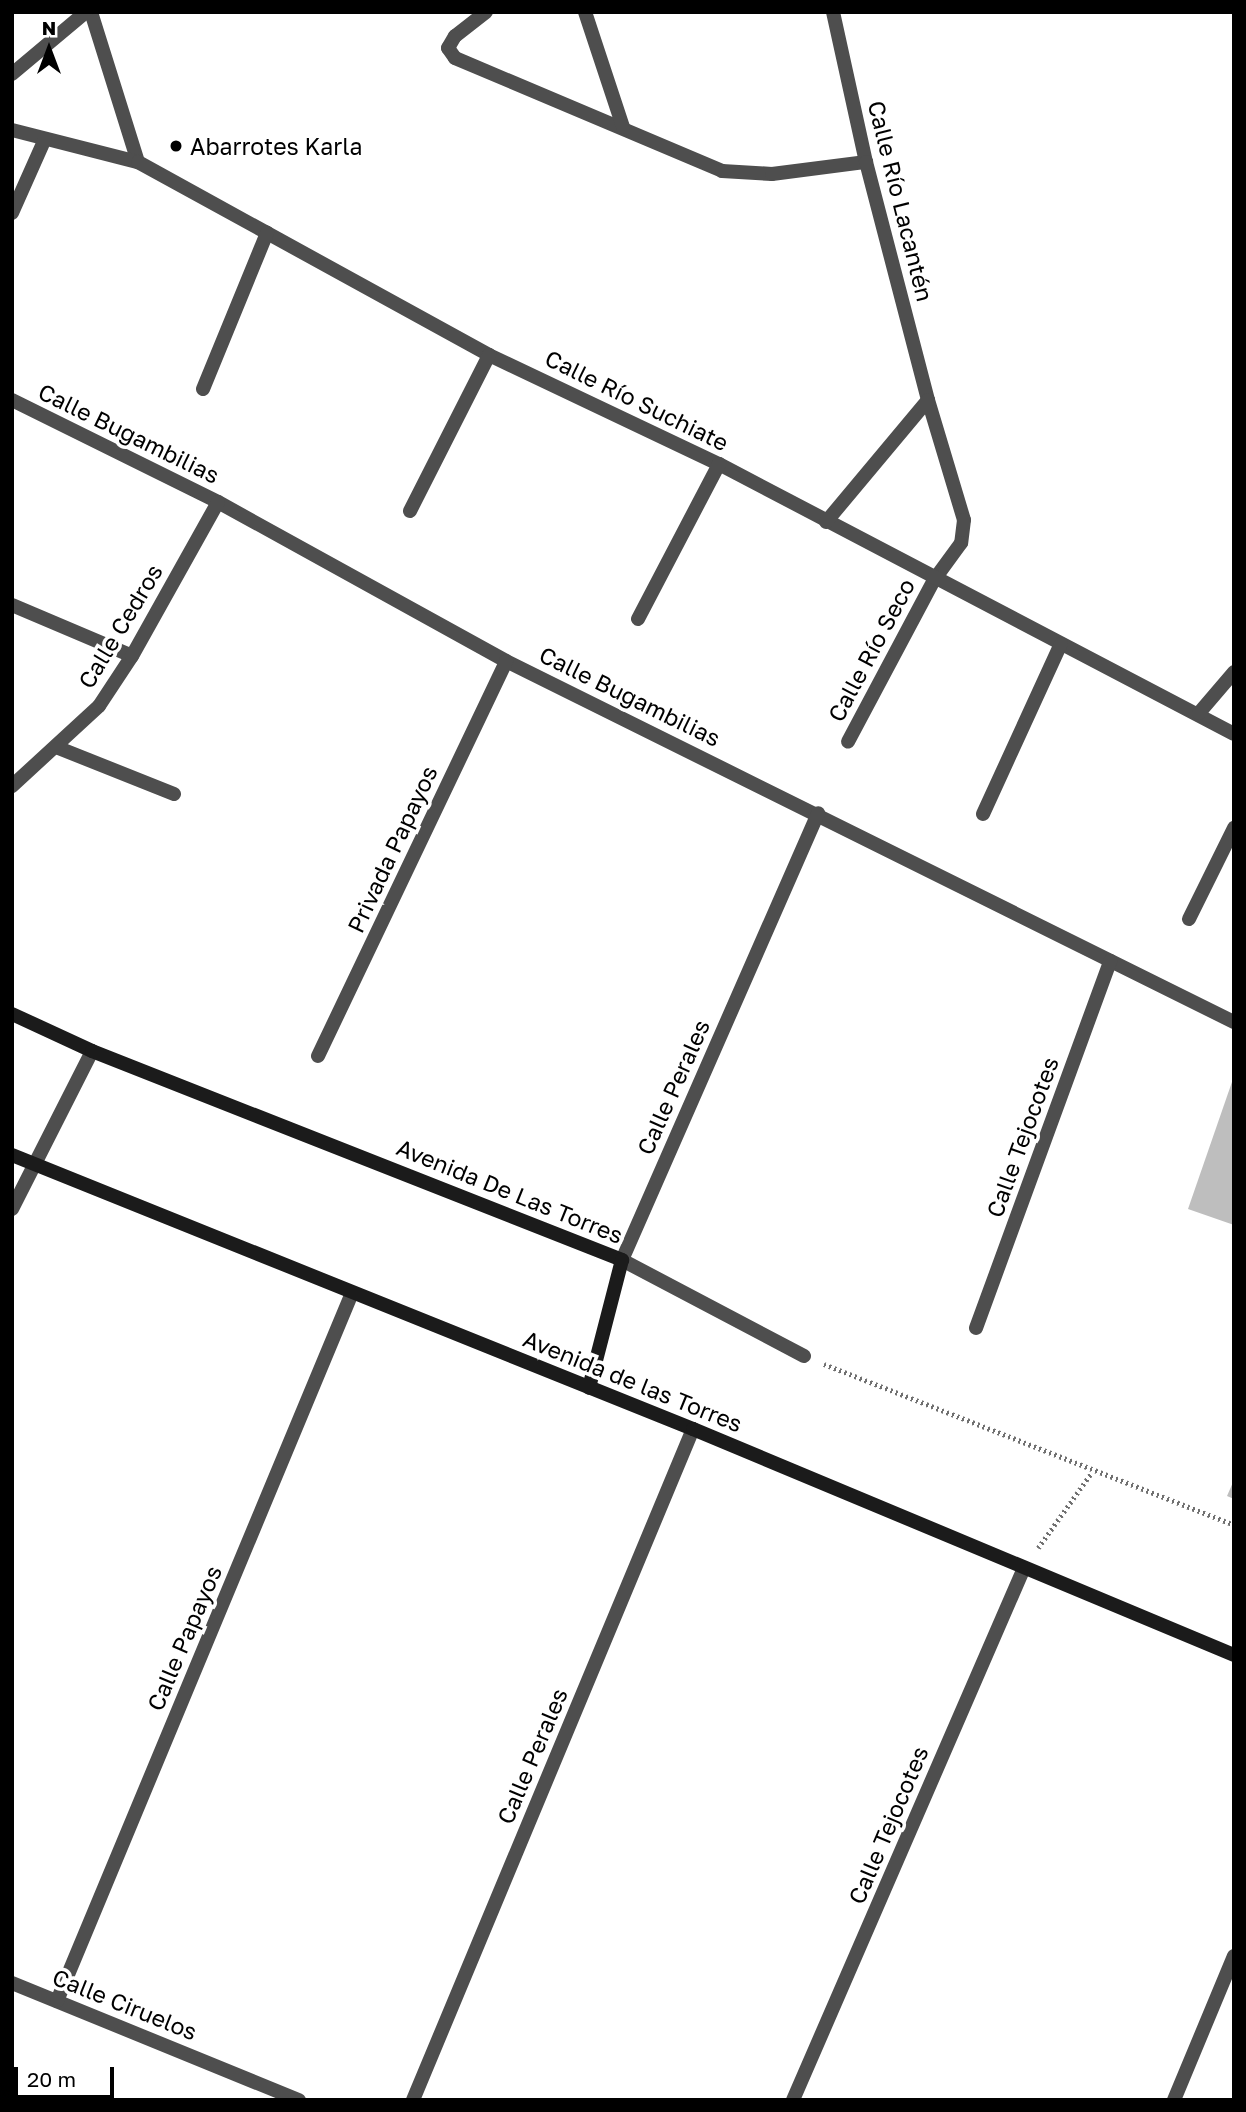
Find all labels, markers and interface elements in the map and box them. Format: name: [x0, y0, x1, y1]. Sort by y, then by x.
north arrow: [14, 14, 84, 84]
text: N: [42, 16, 56, 39]
street label: Calle Río Lacantén: [863, 98, 939, 304]
place label: Abarrotes Karla: [190, 132, 362, 160]
marker: Abarrotes Karla: [168, 138, 184, 154]
street label: Calle Río Suchiate: [541, 344, 733, 456]
street label: Calle Bugambilias: [34, 377, 224, 489]
street label: Calle Cedros: [72, 559, 168, 693]
street label: Calle Río Seco: [822, 574, 920, 726]
street label: Calle Bugambilias: [535, 640, 725, 752]
street label: Privada Papayos: [341, 761, 443, 937]
street label: Calle Perales: [631, 1015, 715, 1159]
street label: Calle Tejocotes: [980, 1053, 1064, 1221]
street label: Avenida De Las Torres: [393, 1133, 627, 1249]
street label: Avenida de las Torres: [519, 1324, 747, 1438]
street label: Calle Papayos: [141, 1561, 227, 1715]
street label: Calle Perales: [491, 1684, 573, 1828]
street label: Calle Tejocotes: [842, 1742, 934, 1908]
street label: Calle Ciruelos: [49, 1962, 201, 2046]
scale bar: [18, 2052, 117, 2096]
text: 20 m: [27, 2066, 76, 2092]

